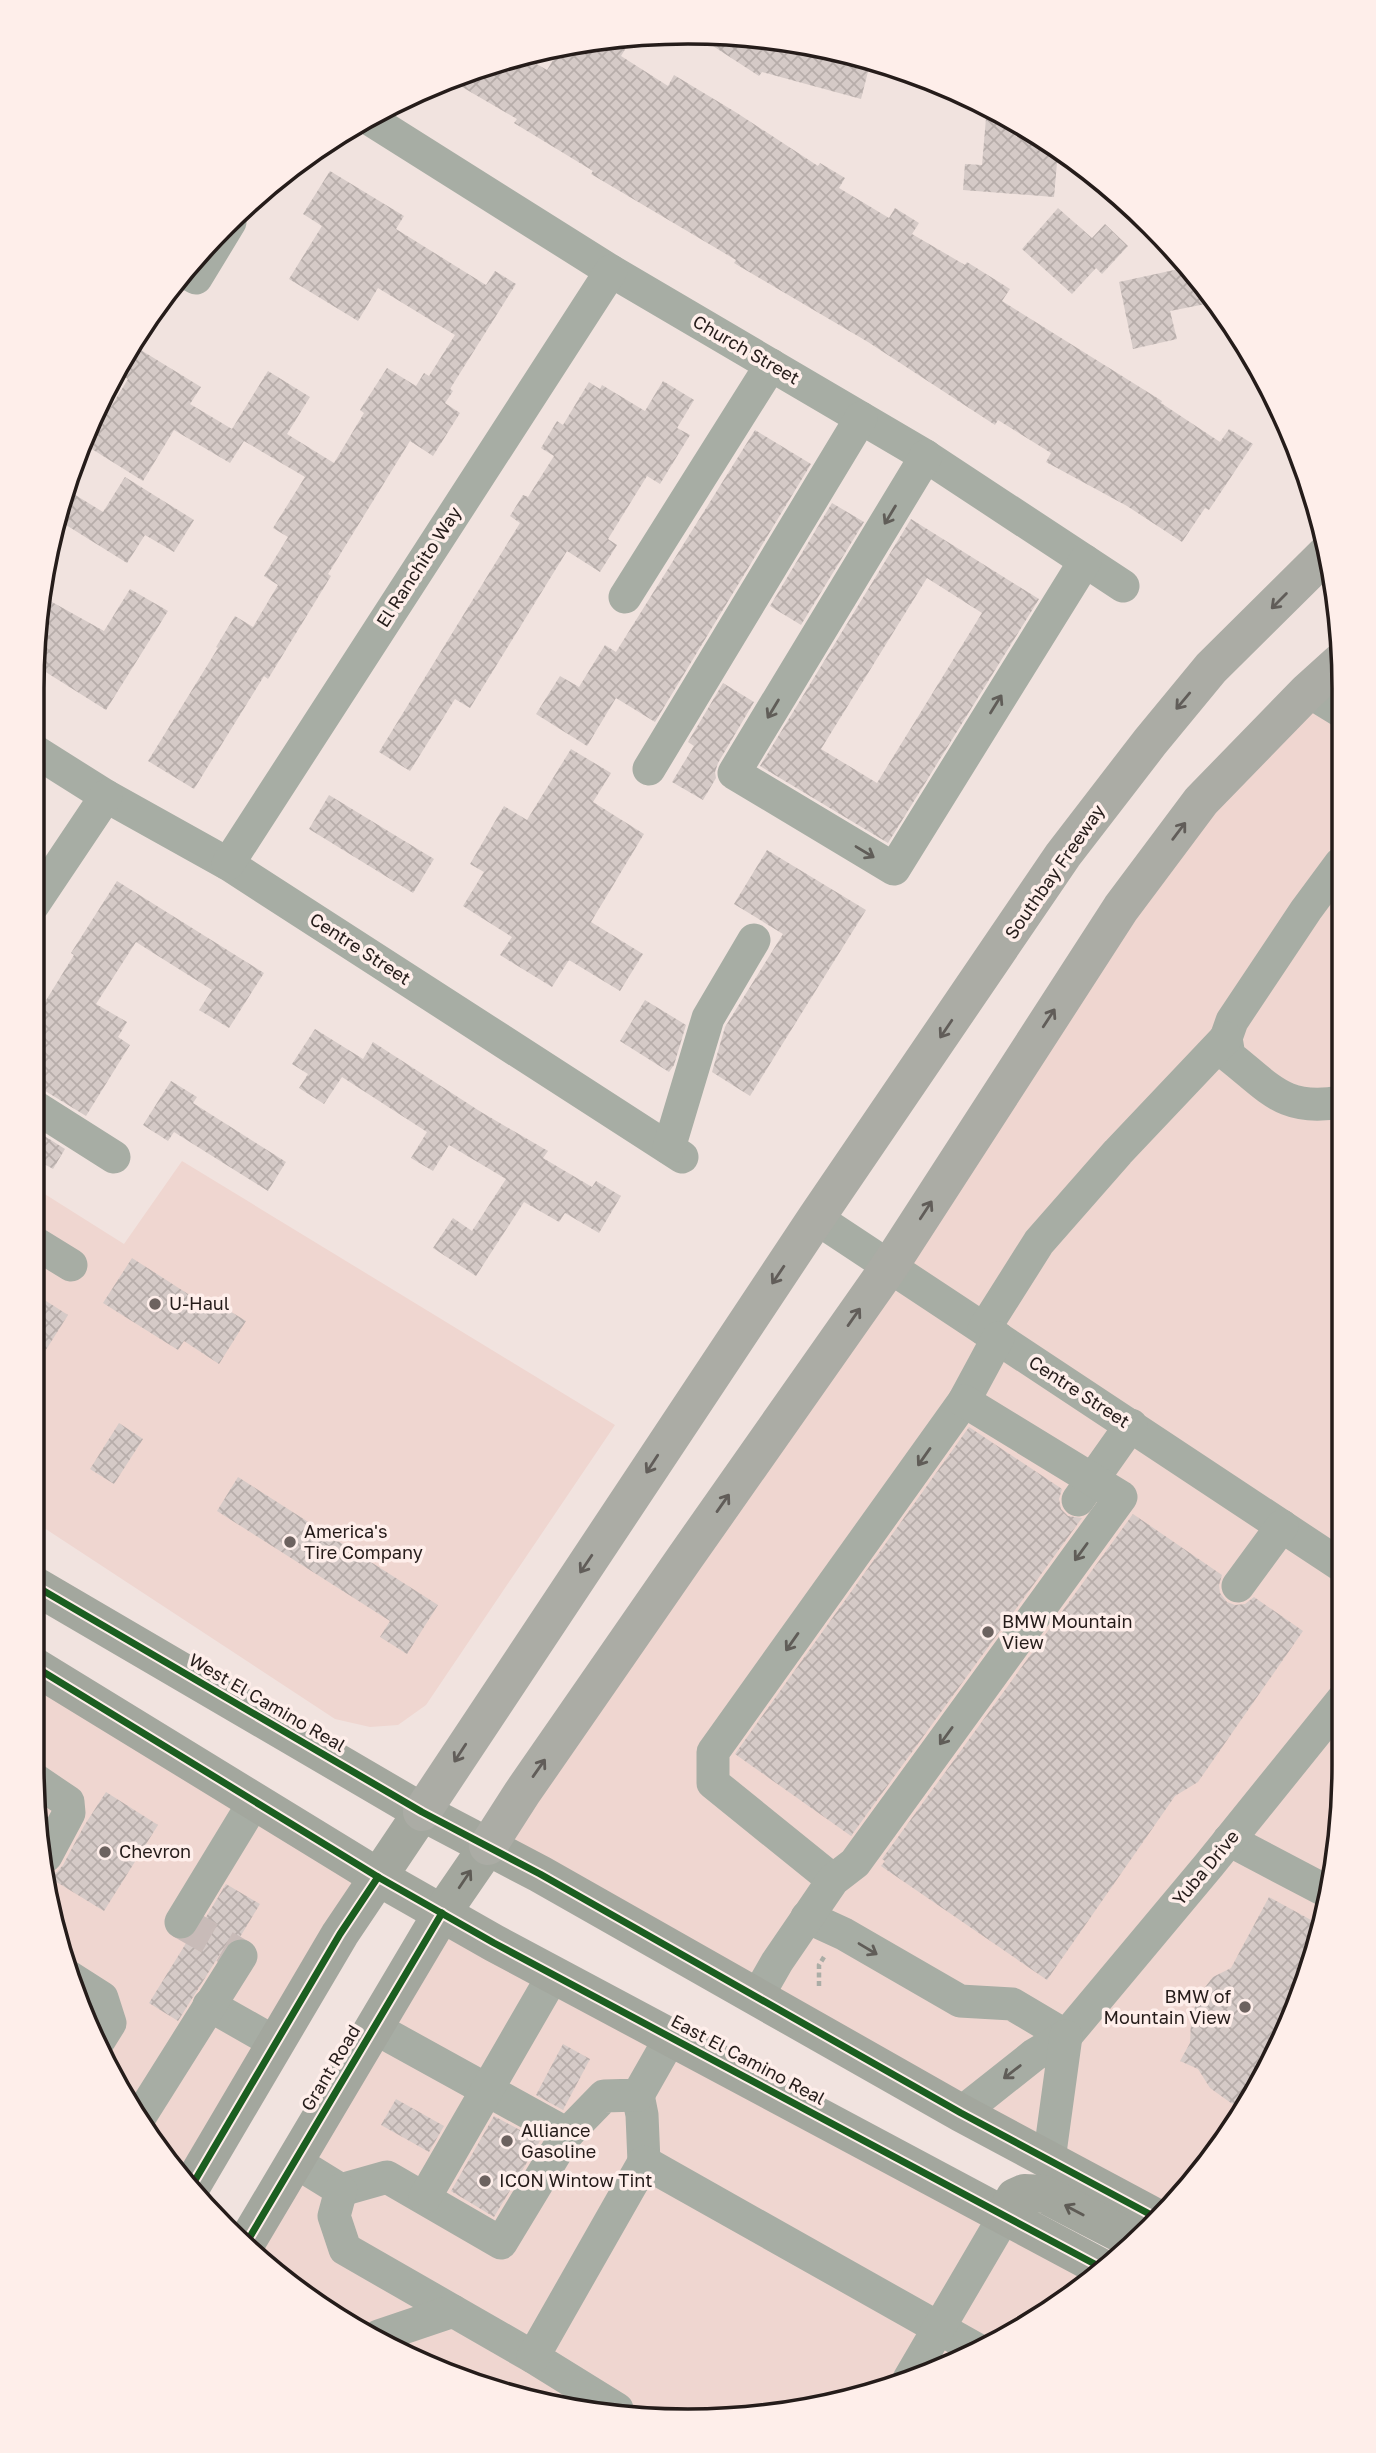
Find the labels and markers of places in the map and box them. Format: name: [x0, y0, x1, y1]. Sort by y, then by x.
place label: U-Haul: [169, 1292, 230, 1314]
marker: U-Haul: [147, 1296, 163, 1312]
place label: America's Tire Company: [304, 1520, 423, 1563]
marker: America's Tire Company: [282, 1534, 298, 1550]
place label: BMW Mountain View: [1002, 1610, 1133, 1653]
marker: BMW Mountain View: [980, 1624, 996, 1640]
place label: Chevron: [119, 1840, 191, 1862]
marker: Chevron: [97, 1844, 113, 1860]
place label: BMW of Mountain View: [1103, 1985, 1231, 2028]
marker: BMW of Mountain View: [1237, 1999, 1253, 2015]
place label: Alliance Gasoline: [521, 2119, 596, 2162]
marker: Alliance Gasoline: [499, 2133, 515, 2149]
place label: ICON Wintow Tint: [499, 2169, 652, 2191]
marker: ICON Wintow Tint: [477, 2173, 493, 2189]

